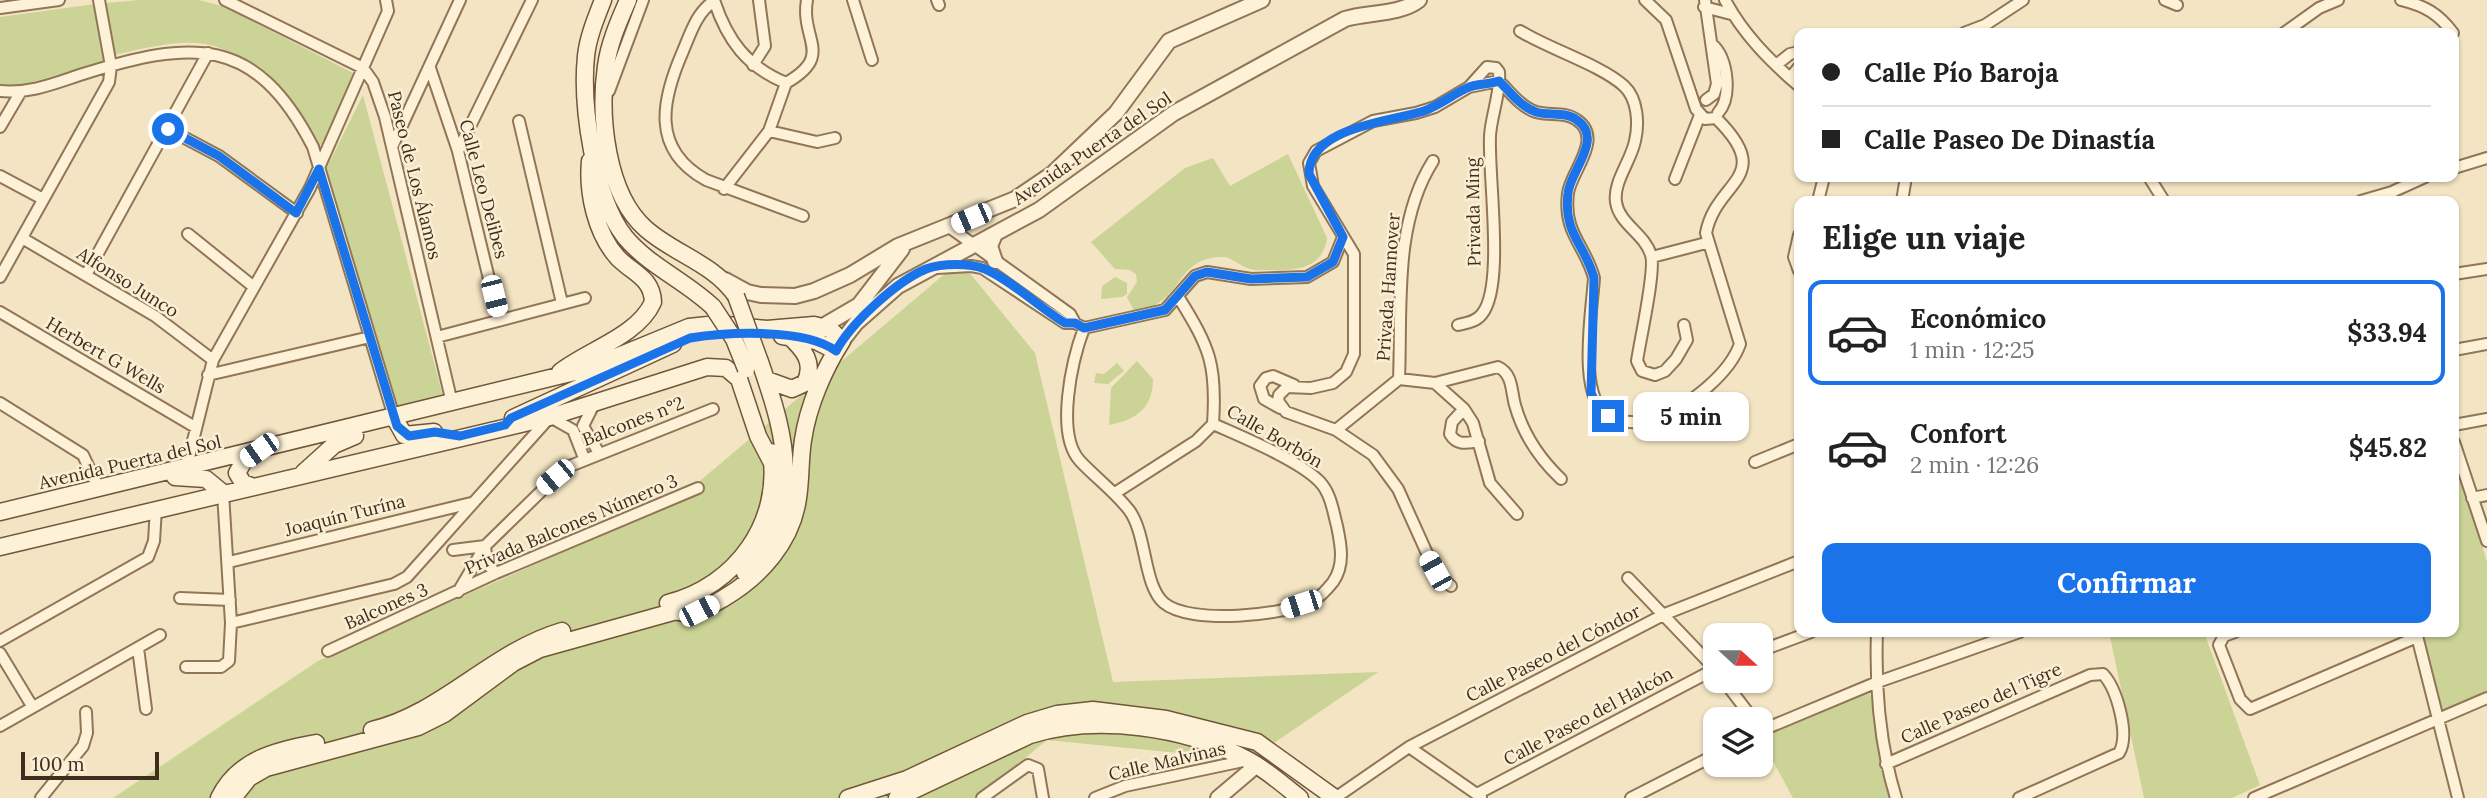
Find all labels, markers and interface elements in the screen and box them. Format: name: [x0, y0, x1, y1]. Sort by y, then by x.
text: Calle Pío Baroja: [1864, 56, 2059, 89]
street label: Avenida Puerta del Sol: [1007, 86, 1176, 210]
street label: Paseo de Los Álamos: [383, 88, 447, 262]
route start: [152, 113, 184, 145]
street label: Calle Leo Delibes: [454, 117, 514, 261]
text: Calle Paseo De Dinastía: [1864, 123, 2155, 156]
street label: Privada Ming: [1461, 156, 1485, 267]
car: [948, 200, 995, 236]
street label: Privada Hannover: [1371, 212, 1405, 362]
text: Elige un viaje: [1822, 217, 2026, 258]
street label: Alfonso Junco: [72, 241, 183, 322]
car: [479, 273, 510, 319]
icon: car: [1826, 301, 1889, 364]
text: Económico: [1910, 302, 2046, 335]
street label: Herbert G Wells: [42, 311, 170, 399]
text: $33.94: [2347, 316, 2427, 349]
text: 1 min · 12:25: [1910, 335, 2035, 364]
street label: Balcones n°2: [579, 391, 687, 451]
callout: 5 min: [1632, 392, 1748, 440]
street label: Calle Borbón: [1223, 399, 1327, 473]
route end: [1592, 400, 1624, 432]
text: 5 min: [1660, 402, 1722, 431]
icon: car: [1826, 416, 1889, 479]
text: Confort: [1910, 417, 2007, 450]
car: [236, 429, 283, 471]
street label: Avenida Puerta del Sol: [36, 430, 224, 494]
text: $45.82: [2349, 431, 2427, 464]
text: 2 min · 12:26: [1910, 450, 2039, 479]
car: [533, 455, 578, 499]
street label: Privada Balcones Número 3: [461, 469, 681, 579]
street label: Joaquín Turína: [281, 489, 408, 541]
button: Confirmar: [1822, 543, 2431, 623]
car: [1416, 548, 1455, 594]
street label: Balcones 3: [341, 577, 431, 635]
car: [1278, 588, 1325, 620]
car: [676, 592, 723, 630]
street label: Calle Paseo del Cóndor: [1462, 599, 1644, 707]
north arrow: [1703, 623, 1773, 693]
map controls: [1703, 623, 1773, 777]
street label: Calle Paseo del Tigre: [1897, 657, 2065, 749]
street label: Calle Paseo del Halcón: [1499, 662, 1677, 770]
button: layers: [1703, 707, 1773, 777]
street label: Calle Malvinas: [1106, 736, 1228, 786]
scale bar: [21, 749, 159, 781]
text: 100 m: [32, 752, 85, 776]

